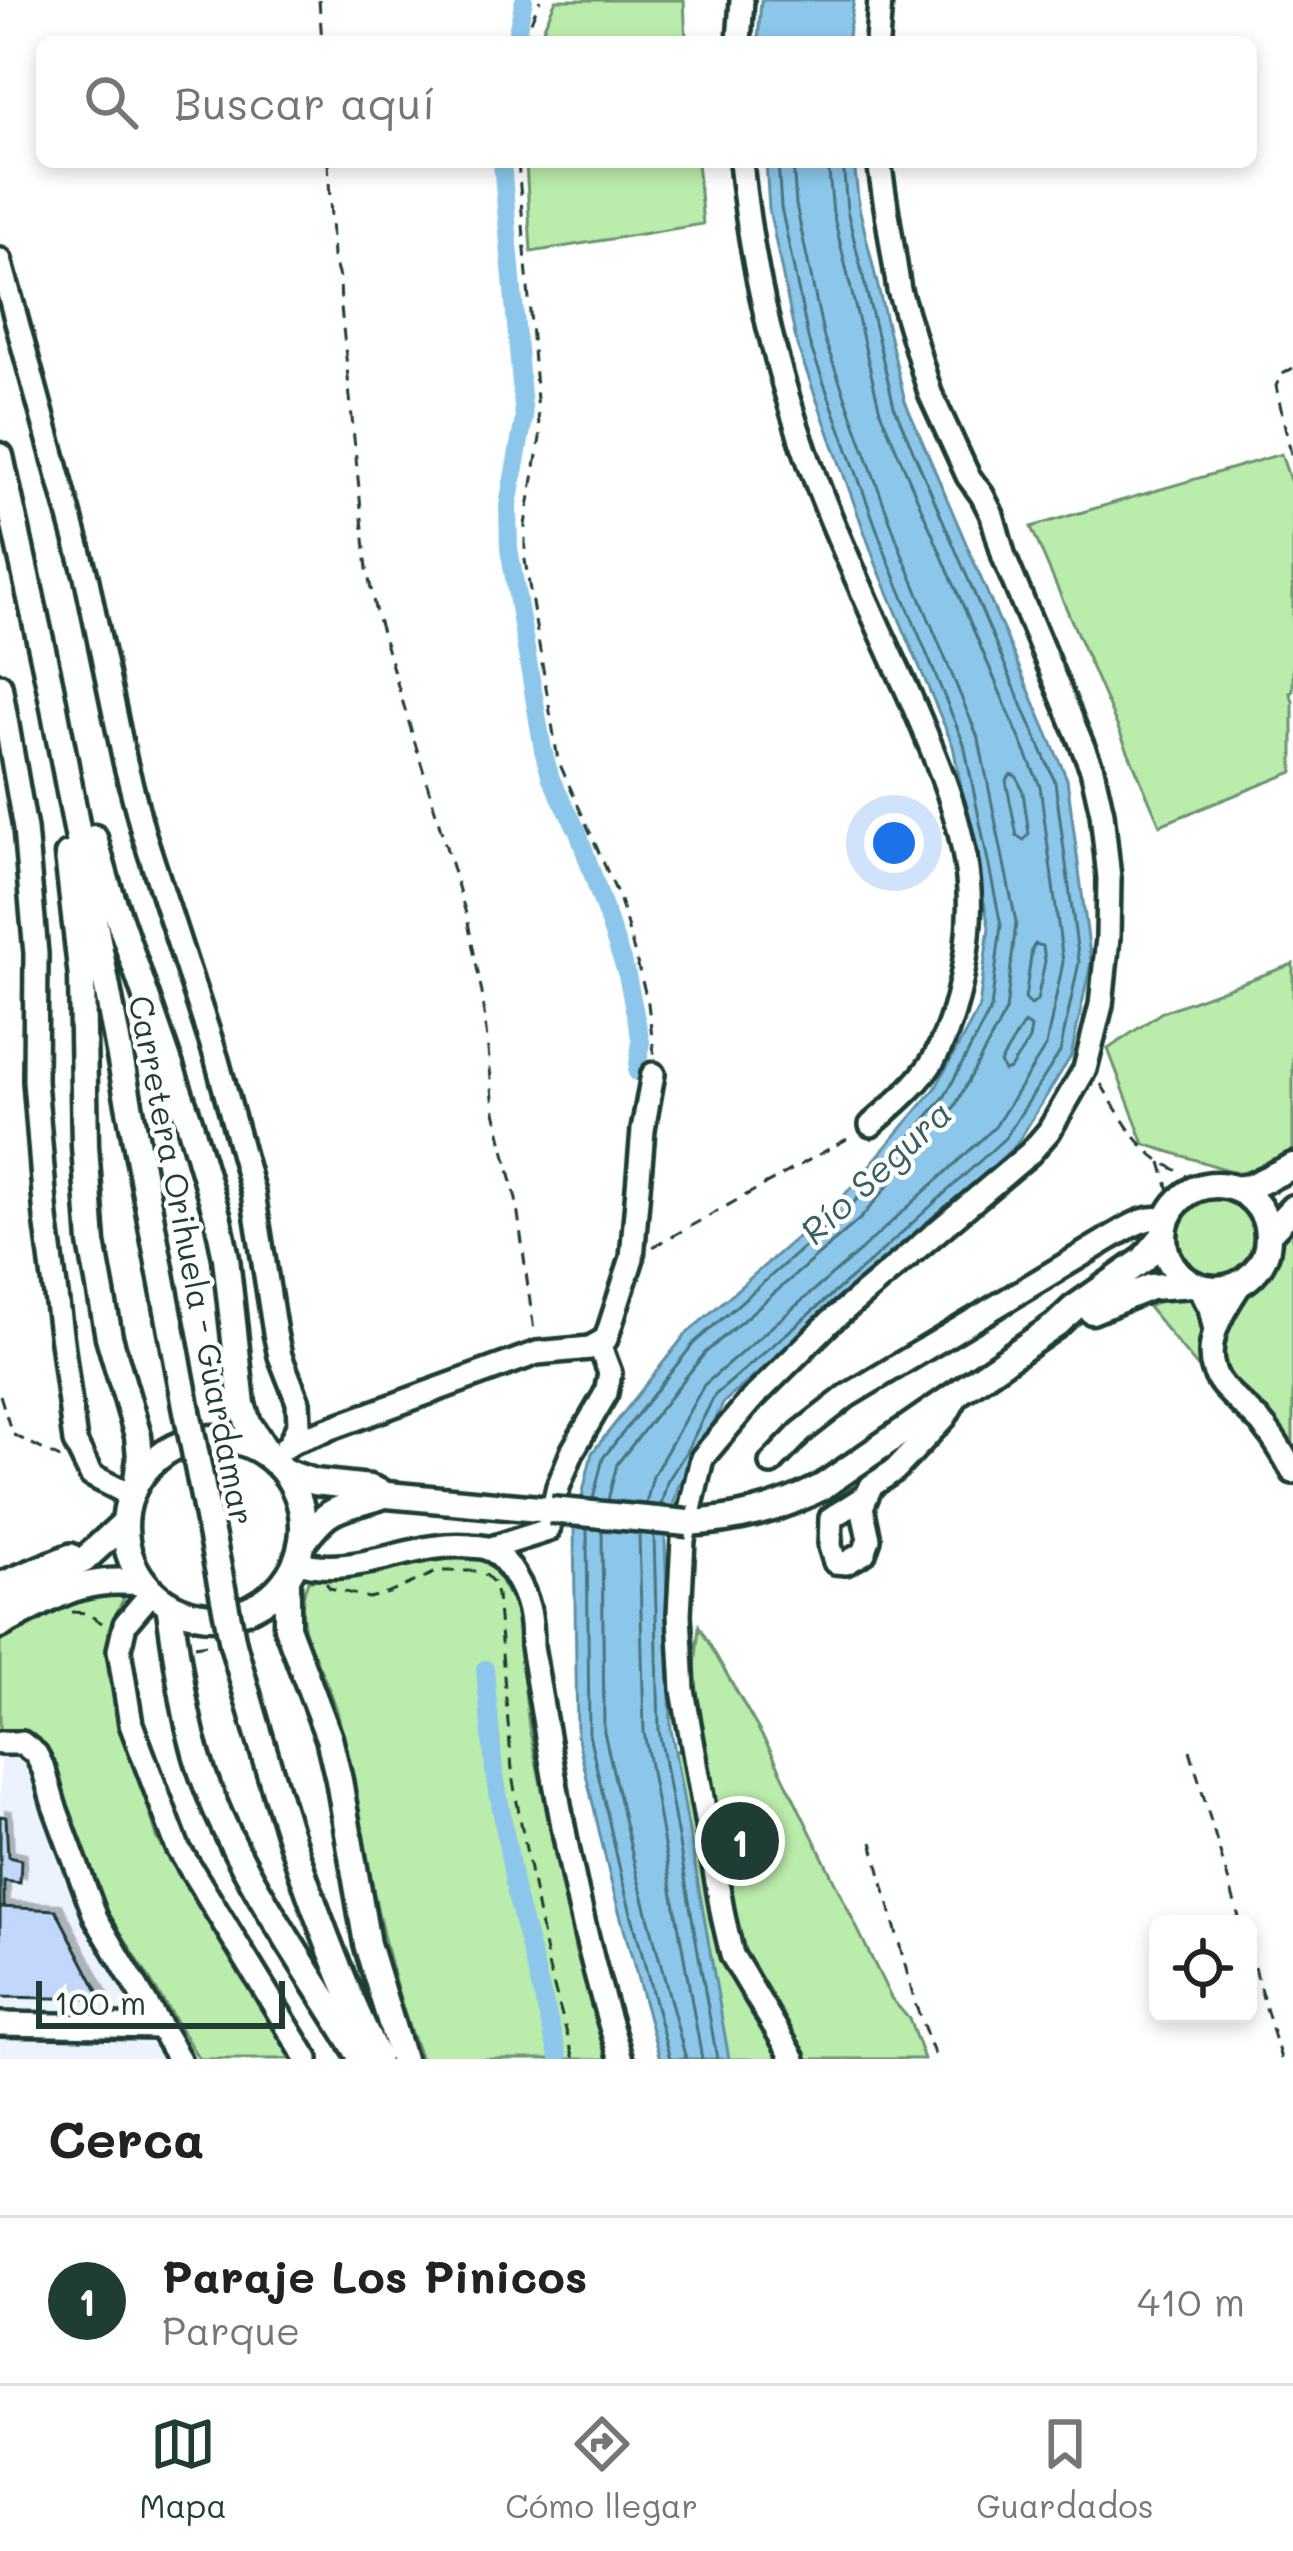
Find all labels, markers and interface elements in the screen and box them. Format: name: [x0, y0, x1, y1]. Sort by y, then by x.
search box: [36, 36, 1257, 168]
icon: search: [78, 69, 144, 135]
text: Buscar aquí: [174, 73, 436, 131]
your location: [864, 813, 924, 873]
street label: Carretera Orihuela - Guardamar: [121, 992, 265, 1528]
water label: Río Segura: [789, 1089, 961, 1253]
pin: 1: [701, 1796, 779, 1886]
map controls: [1149, 1915, 1257, 2023]
button: locate: [1149, 1915, 1257, 2023]
scale bar: [36, 1975, 285, 2028]
text: 100 m: [54, 1980, 146, 2023]
text: Cerca: [48, 2104, 205, 2171]
text: Paraje Los Pinicos: [162, 2246, 588, 2304]
text: 1: [78, 2275, 96, 2326]
text: 410 m: [1137, 2275, 1245, 2326]
text: Parque: [162, 2304, 300, 2355]
tab: Mapa: [139, 2411, 227, 2526]
tab: Cómo llegar: [505, 2411, 698, 2526]
tab: Guardados: [976, 2411, 1154, 2526]

